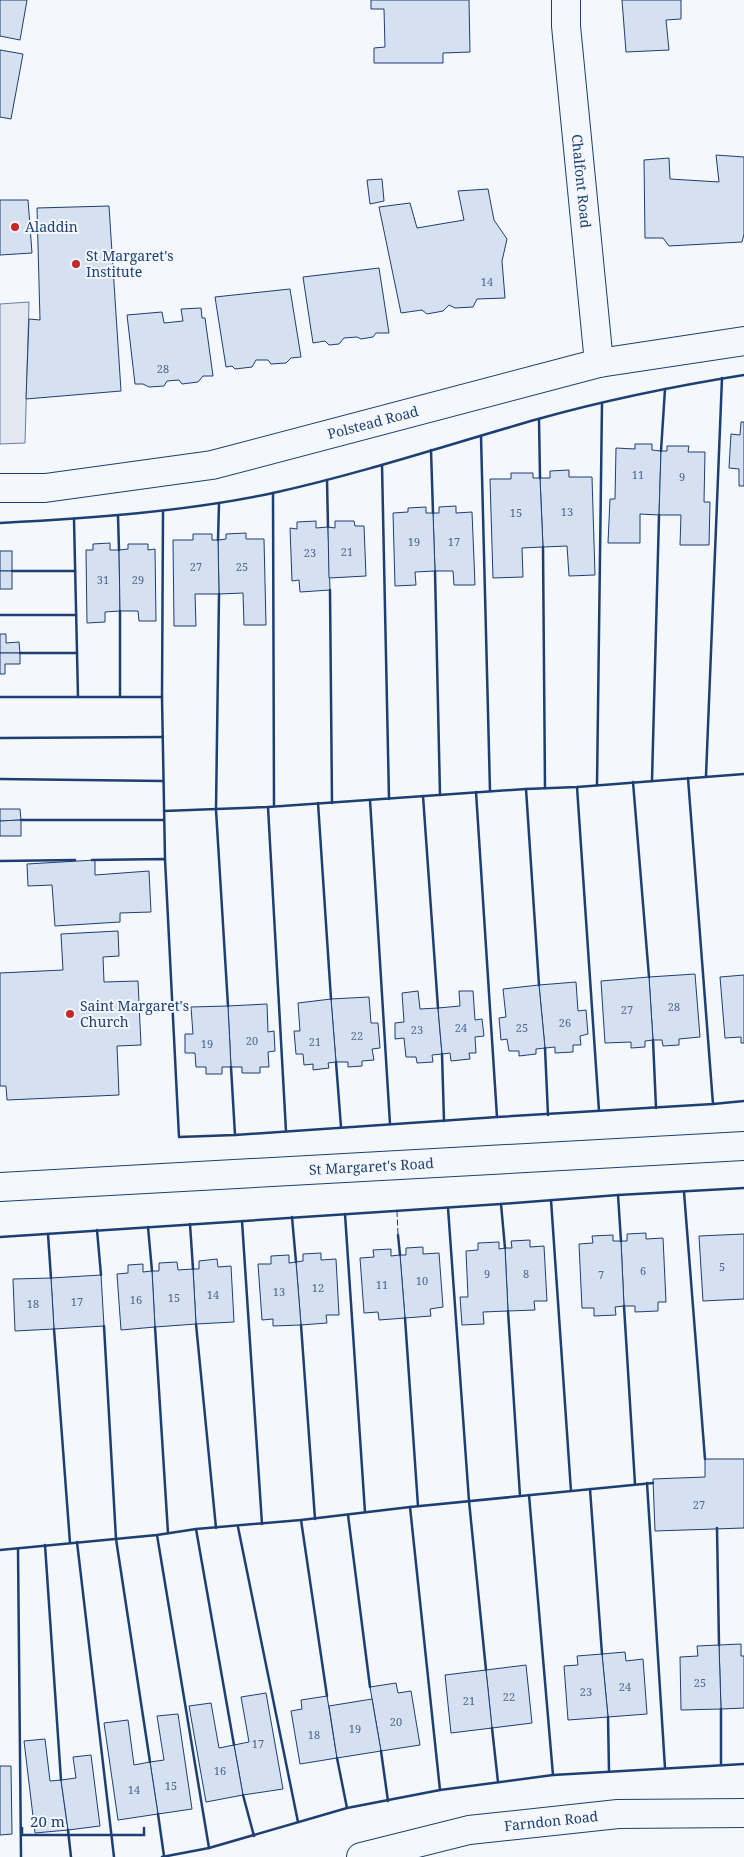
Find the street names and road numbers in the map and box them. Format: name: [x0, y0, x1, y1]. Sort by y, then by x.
street label: Chalfont Road: [568, 133, 596, 229]
street label: Polstead Road: [325, 401, 421, 443]
street label: St Margaret's Road: [308, 1153, 435, 1179]
street label: Farndon Road: [503, 1806, 599, 1835]

